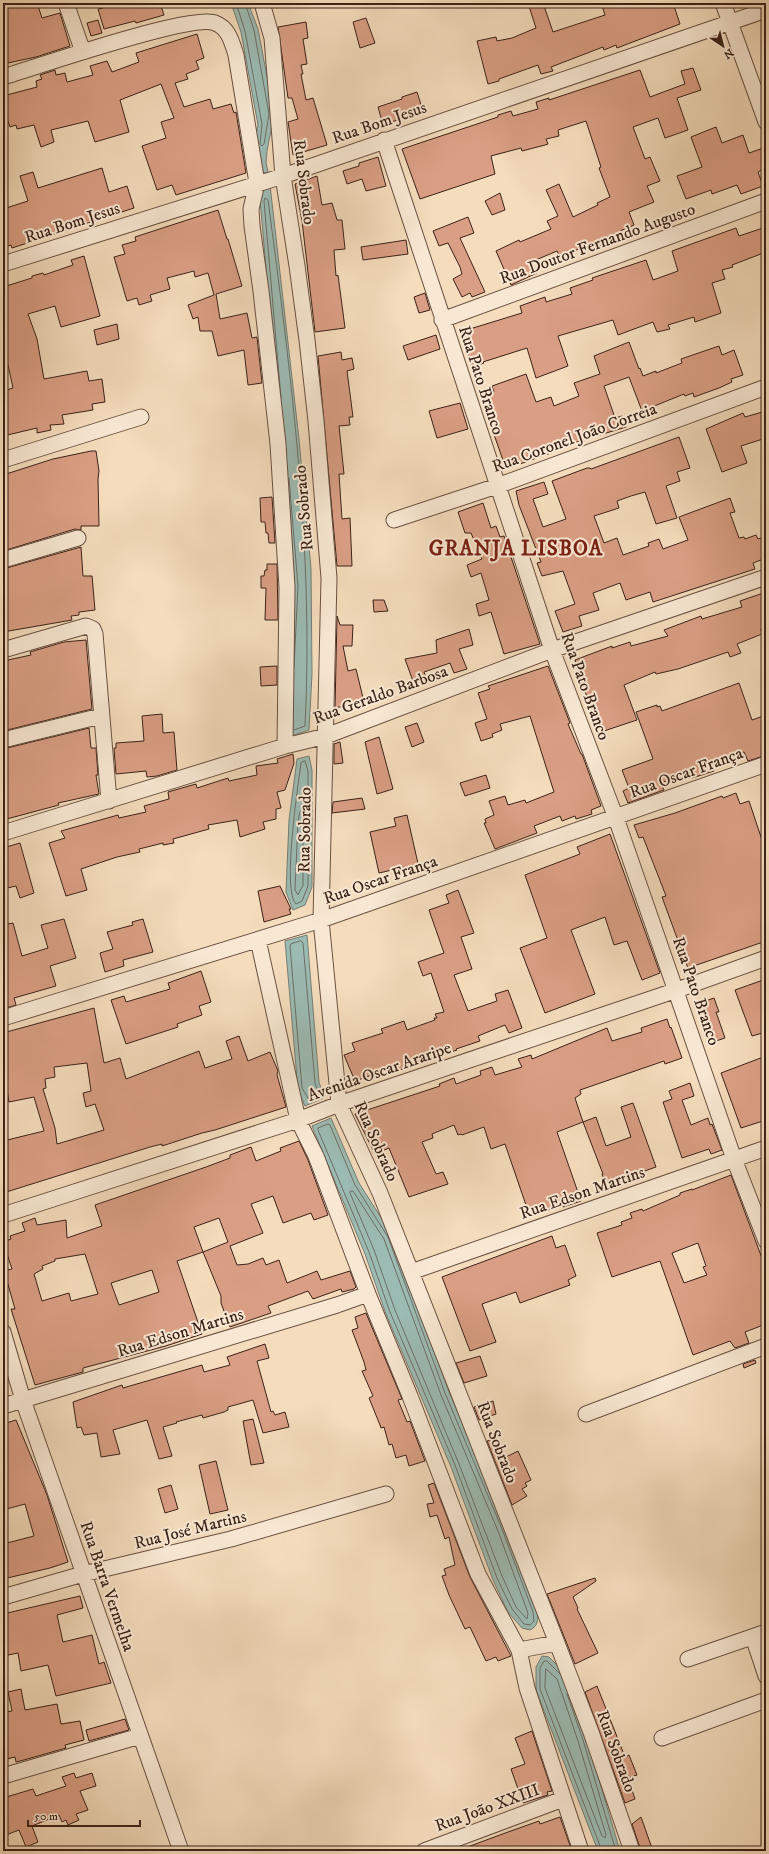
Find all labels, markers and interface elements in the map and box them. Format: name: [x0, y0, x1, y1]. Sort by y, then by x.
north arrow: [703, 26, 743, 66]
text: N: [720, 45, 736, 62]
street label: Rua Bom Jesus: [329, 96, 430, 149]
street label: Rua Sobrado: [288, 138, 320, 226]
street label: Rua Bom Jesus: [22, 197, 123, 249]
street label: Rua Doutor Fernando Augusto: [496, 198, 698, 290]
street label: Rua Pato Branco: [453, 323, 509, 438]
street label: Rua Coronel João Correia: [489, 398, 660, 478]
street label: Rua Sobrado: [289, 464, 319, 552]
district label: GRANJA LISBOA: [429, 536, 603, 562]
street label: Rua Pato Branco: [555, 629, 615, 743]
street label: Rua Geraldo Barbosa: [310, 660, 451, 730]
street label: Rua Oscar França: [627, 742, 747, 804]
street label: Rua Sobrado: [293, 787, 317, 873]
street label: Rua Oscar França: [320, 850, 441, 910]
street label: Rua Pato Branco: [667, 934, 725, 1049]
street label: Avenida Oscar Araripe: [305, 1037, 454, 1107]
street label: Rua Sobrado: [349, 1098, 404, 1185]
street label: Rua Edson Martins: [517, 1161, 648, 1225]
street label: Rua Edson Martins: [115, 1303, 246, 1363]
street label: Rua Sobrado: [471, 1398, 523, 1486]
street label: Rua José Martins: [132, 1505, 249, 1555]
street label: Rua Barra Vermelha: [74, 1518, 140, 1655]
street label: Rua Sobrado: [591, 1707, 641, 1795]
street label: Rua João XXIII: [432, 1779, 543, 1837]
scale bar: [28, 1802, 140, 1828]
text: 50 m: [34, 1809, 58, 1824]

